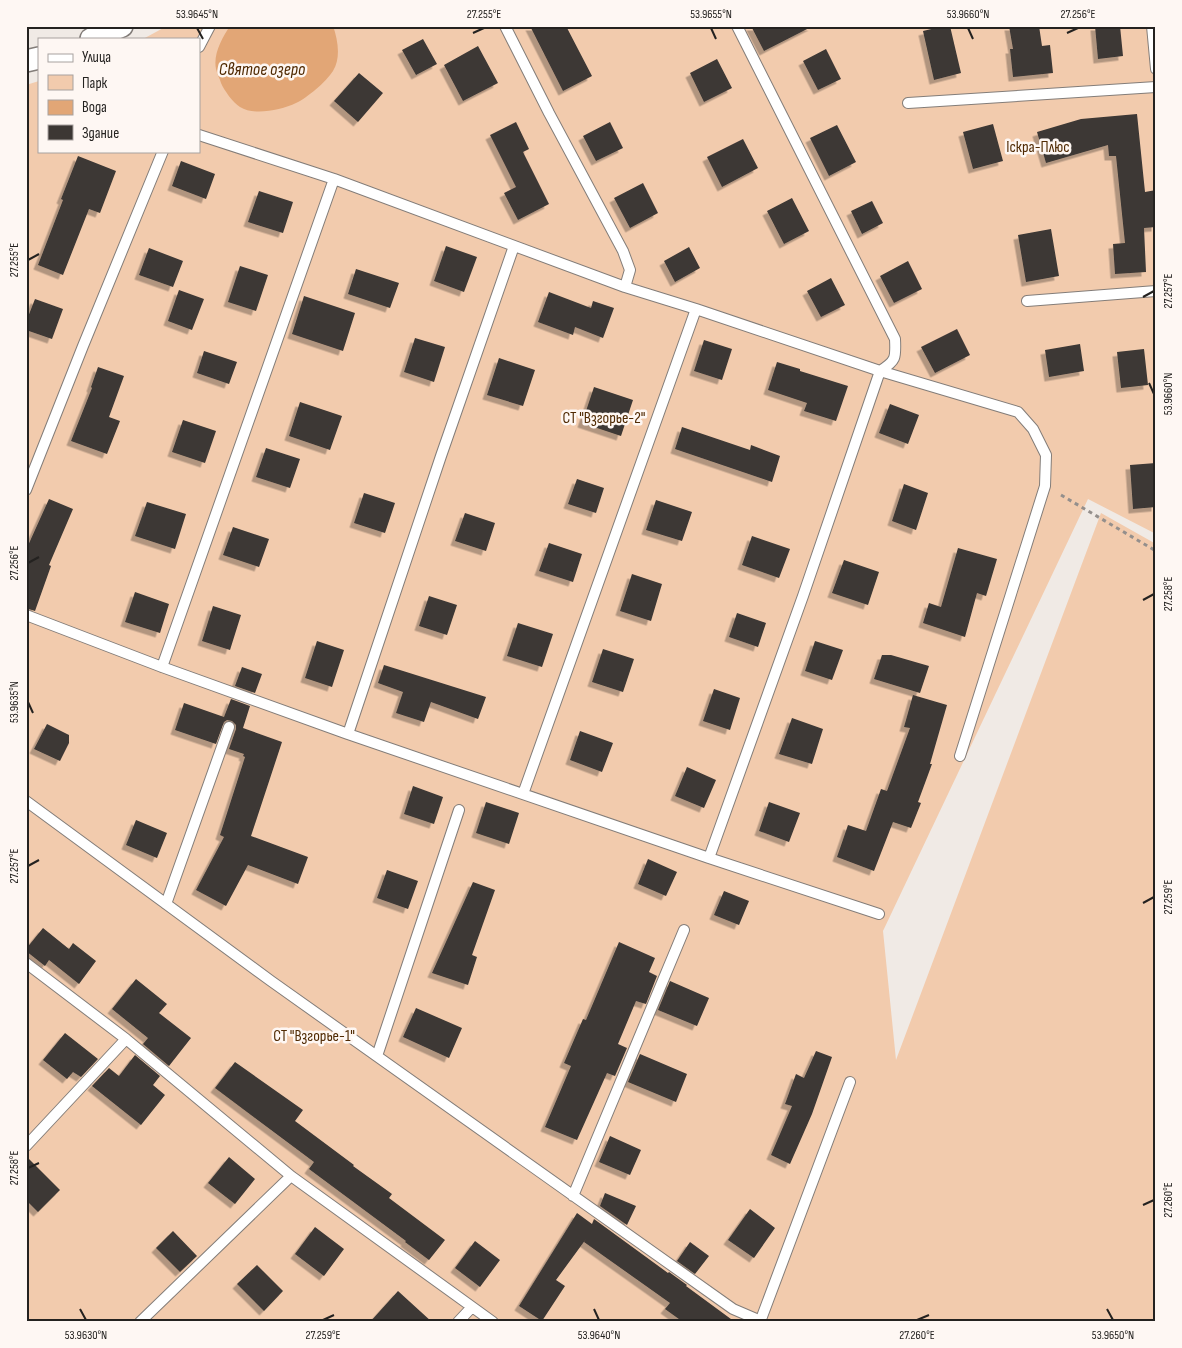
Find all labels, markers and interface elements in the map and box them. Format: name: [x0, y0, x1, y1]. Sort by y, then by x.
text: 53.9645°N: [176, 7, 218, 22]
text: 27.255°E: [467, 7, 501, 22]
text: 53.9655°N: [690, 7, 732, 22]
text: 53.9660°N: [947, 7, 989, 22]
text: 27.256°E: [1061, 7, 1095, 22]
legend: [38, 38, 200, 152]
text: Улица: [82, 48, 111, 67]
water label: Святое озеро: [219, 59, 306, 80]
text: Парк: [82, 74, 108, 93]
text: Вода: [82, 98, 107, 117]
text: Здание: [82, 124, 119, 143]
park label: Іскра-Плюс: [1006, 138, 1070, 157]
text: 27.255°E: [7, 243, 22, 277]
text: 27.257°E: [1161, 274, 1176, 308]
text: 53.9660°N: [1161, 373, 1176, 415]
park label: СТ "Взгорье-2": [562, 409, 646, 428]
text: 27.256°E: [7, 546, 22, 580]
text: 27.258°E: [1161, 577, 1176, 611]
text: 53.9635°N: [7, 681, 22, 723]
text: 27.257°E: [7, 849, 22, 883]
text: 27.259°E: [1161, 879, 1176, 914]
park label: СТ "Взгорье-1": [273, 1027, 355, 1046]
text: 27.258°E: [7, 1151, 22, 1185]
text: 27.260°E: [1161, 1182, 1176, 1218]
text: 53.9630°N: [65, 1328, 107, 1343]
text: 27.259°E: [306, 1328, 341, 1343]
text: 53.9640°N: [578, 1328, 620, 1343]
text: 27.260°E: [899, 1328, 935, 1343]
text: 53.9650°N: [1092, 1328, 1134, 1343]

